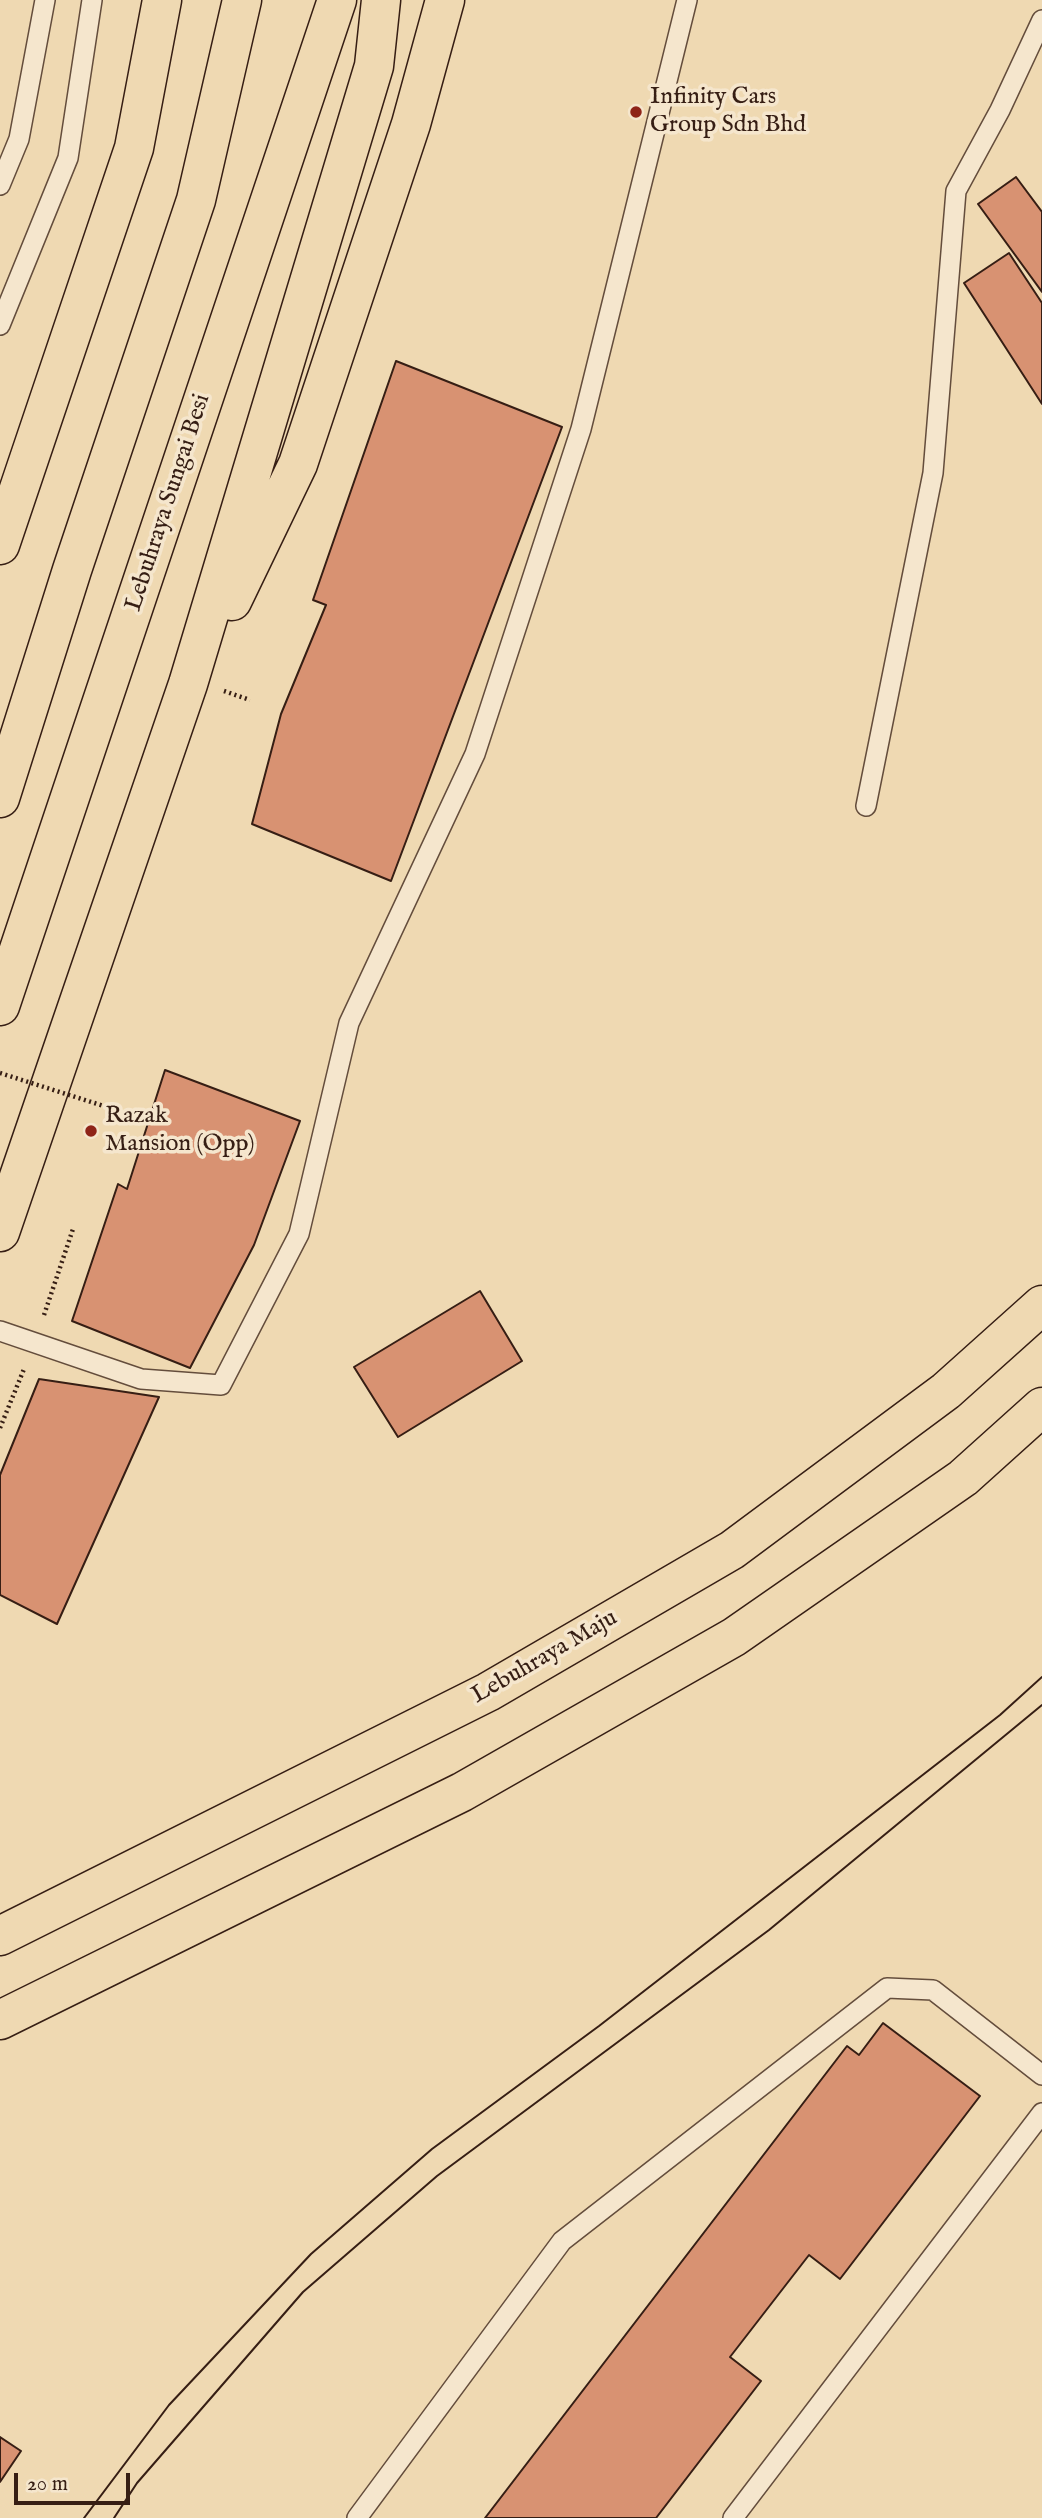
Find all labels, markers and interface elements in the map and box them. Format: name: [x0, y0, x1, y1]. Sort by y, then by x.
place label: Infinity Cars Group Sdn Bhd: [650, 84, 806, 140]
marker: Infinity Cars Group Sdn Bhd: [628, 104, 644, 120]
street label: Lebuhraya Sungai Besi: [120, 391, 218, 615]
place label: Razak Mansion (Opp): [105, 1103, 255, 1159]
marker: Razak Mansion (Opp): [83, 1123, 99, 1139]
street label: Lebuhraya Maju: [467, 1605, 623, 1711]
scale bar: [18, 2458, 133, 2502]
text: 20 m: [27, 2471, 68, 2498]

